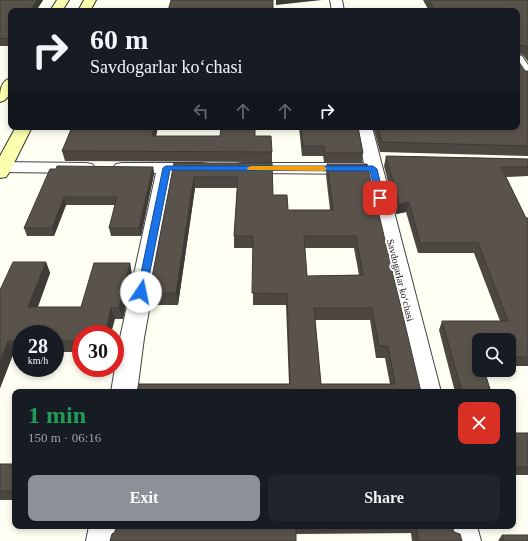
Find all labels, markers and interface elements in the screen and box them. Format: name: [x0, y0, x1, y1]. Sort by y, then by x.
icon: right: [24, 24, 76, 76]
text: 60 m: [90, 24, 148, 55]
text: Savdogarlar koʻchasi: [90, 57, 242, 77]
icon: left: [190, 100, 212, 122]
icon: ahead: [232, 100, 254, 122]
icon: ahead: [274, 100, 296, 122]
icon: right: [316, 100, 338, 122]
pin: [363, 181, 397, 215]
icon: arrive: [369, 187, 391, 209]
street label: Savdogarlar koʻchasi: [385, 238, 416, 323]
position arrow: [120, 271, 162, 313]
speed limit sign: 30: [72, 325, 124, 377]
map controls: [472, 333, 516, 377]
button: search: [472, 333, 516, 377]
text: 28: [28, 335, 48, 357]
text: km/h: [28, 355, 48, 366]
text: 1 min: [28, 402, 86, 428]
button: close: [458, 402, 500, 444]
text: 150 m · 06:16: [28, 430, 101, 445]
button: Exit: [28, 475, 260, 521]
button: Share: [268, 475, 500, 521]

